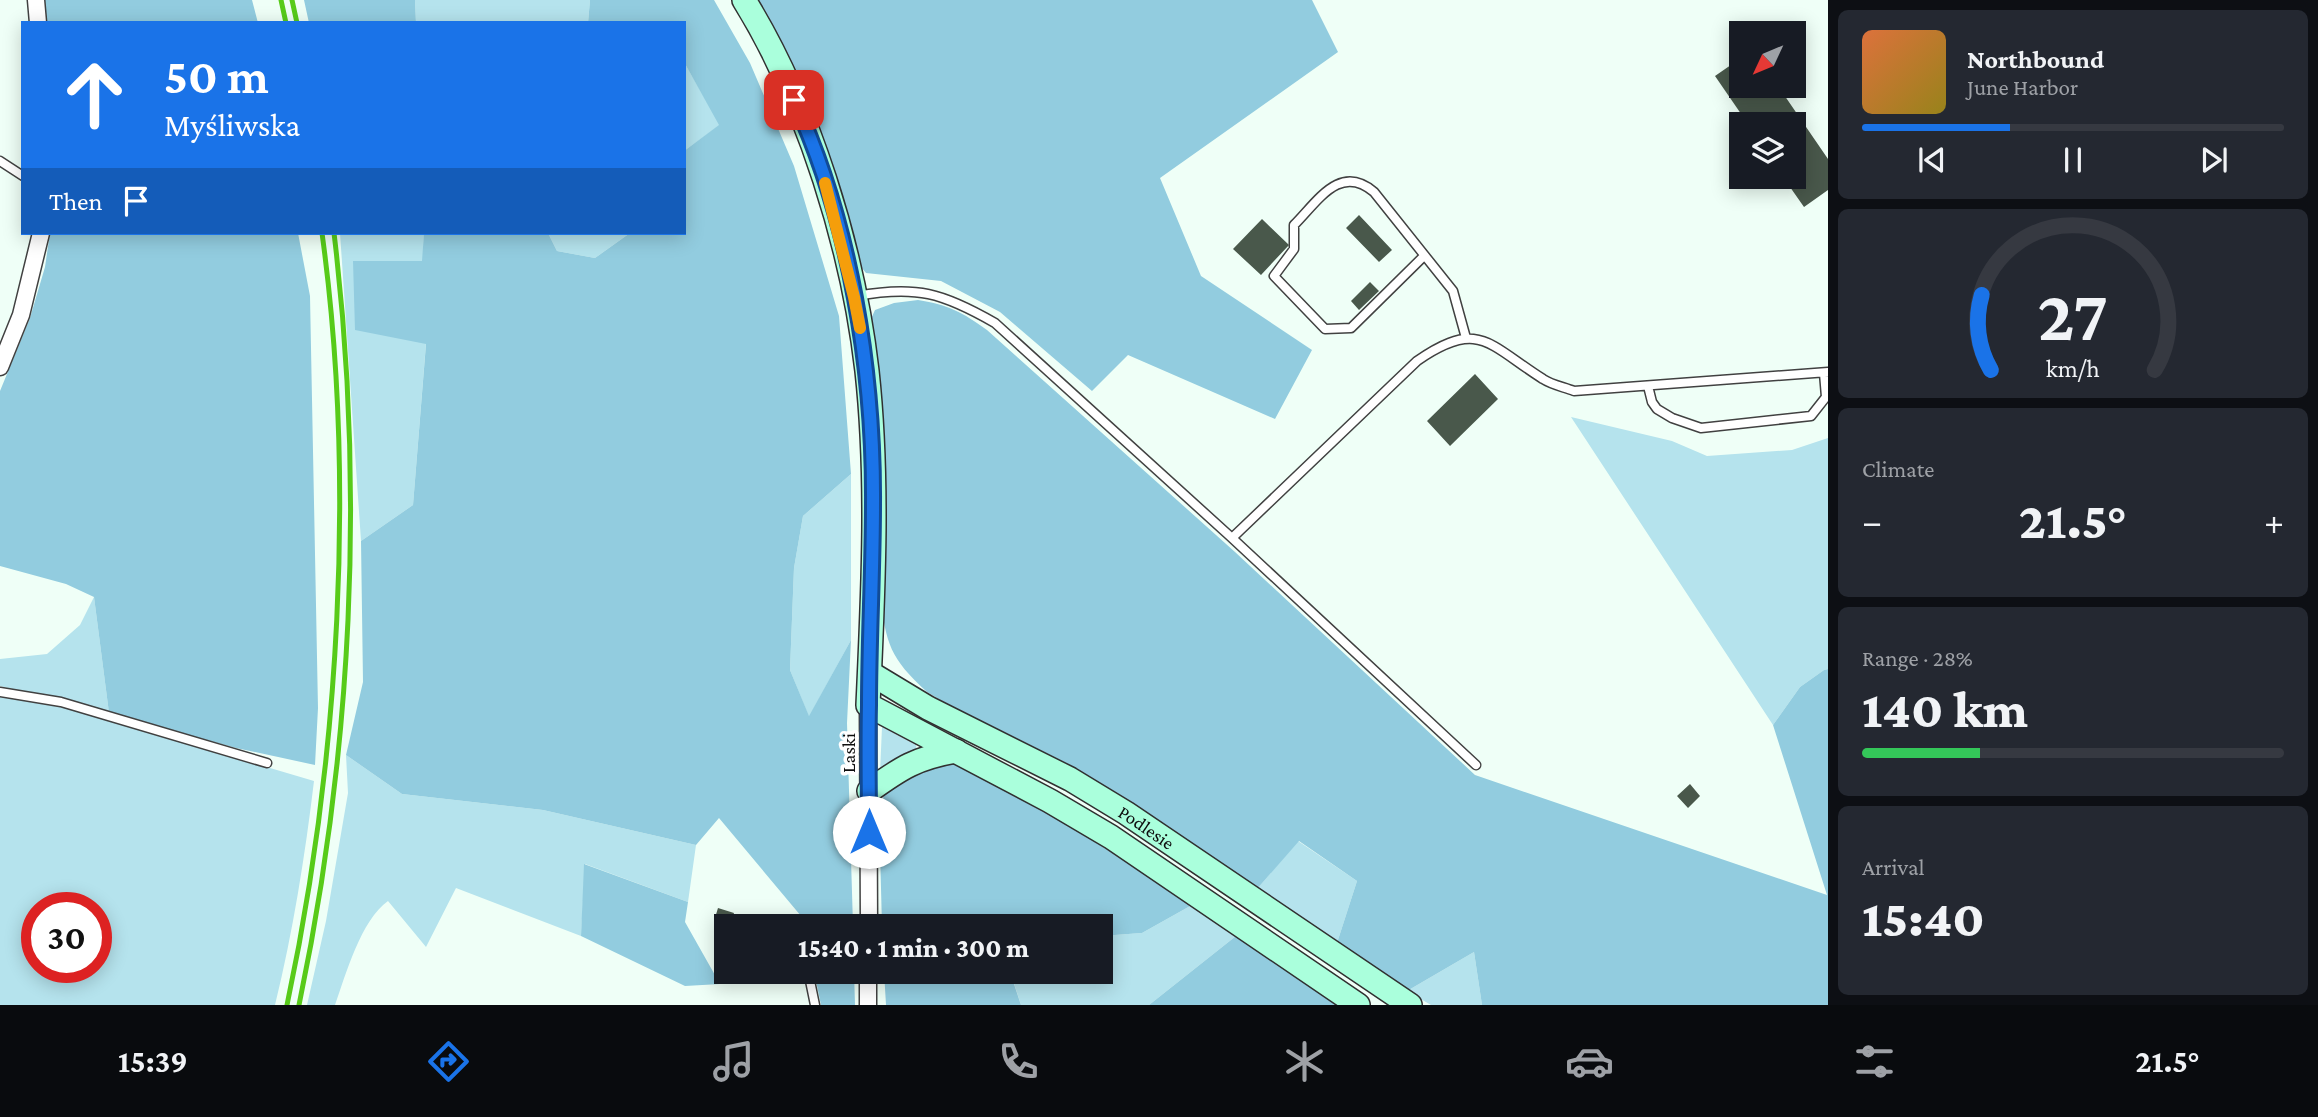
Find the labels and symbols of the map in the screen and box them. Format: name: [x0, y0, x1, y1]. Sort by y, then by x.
north arrow: [1729, 21, 1806, 98]
pin: [764, 70, 824, 130]
street label: Laski: [838, 733, 859, 773]
position arrow: [832, 795, 906, 869]
street label: Podlesie: [1115, 801, 1178, 854]
speed limit sign: 30: [21, 892, 112, 983]

